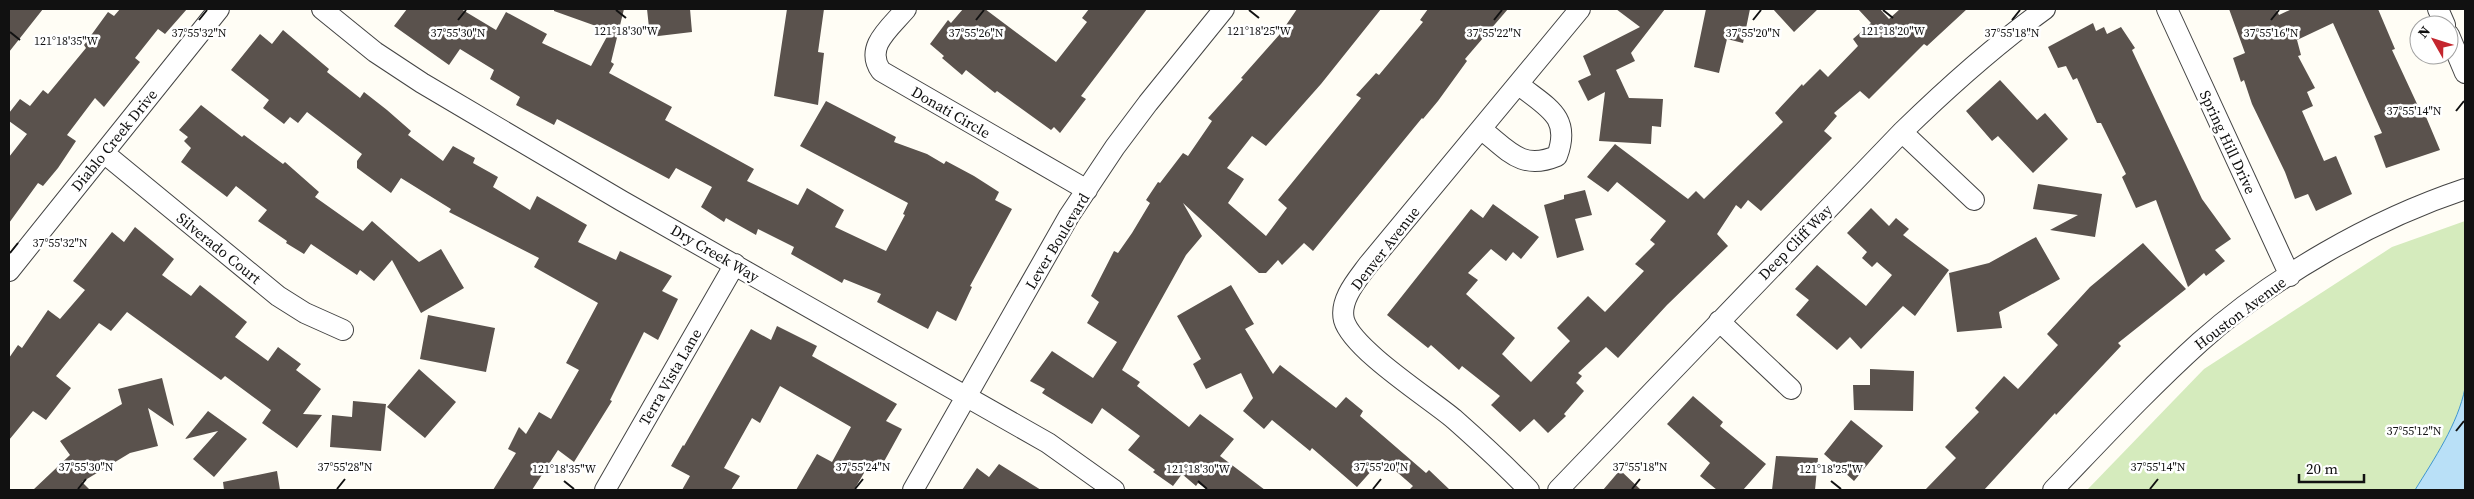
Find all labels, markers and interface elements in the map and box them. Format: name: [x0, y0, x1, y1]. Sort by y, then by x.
north arrow: [2409, 15, 2459, 65]
text: N: [2413, 22, 2435, 42]
text: 121°18'30"W: [594, 23, 658, 39]
text: 121°18'25"W: [1227, 23, 1291, 39]
text: 121°18'20"W: [1861, 23, 1925, 39]
text: 37°55'32"N: [171, 25, 227, 41]
text: 37°55'30"N: [430, 25, 486, 41]
text: 37°55'26"N: [948, 25, 1004, 41]
text: 37°55'22"N: [1466, 25, 1522, 41]
text: 37°55'20"N: [1725, 25, 1781, 41]
text: 37°55'18"N: [1984, 25, 2040, 41]
text: 37°55'16"N: [2243, 25, 2299, 41]
text: 121°18'35"W: [34, 33, 98, 49]
street label: Donati Circle: [908, 81, 995, 143]
street label: Diablo Creek Drive: [66, 84, 162, 196]
street label: Spring Hill Drive: [2195, 87, 2261, 198]
text: 37°55'14"N: [2386, 103, 2442, 119]
street label: Lever Boulevard: [1020, 188, 1094, 293]
street label: Deep Cliff Way: [1753, 199, 1837, 285]
street label: Denver Avenue: [1346, 201, 1425, 294]
street label: Silverado Court: [172, 207, 266, 289]
street label: Dry Creek Way: [667, 219, 763, 287]
text: 37°55'32"N: [32, 235, 88, 251]
street label: Houston Avenue: [2190, 271, 2290, 354]
street label: Terra Vista Lane: [634, 324, 706, 429]
text: 37°55'12"N: [2386, 423, 2442, 439]
scale bar: [2299, 452, 2364, 484]
text: 20 m: [2306, 458, 2338, 479]
text: 37°55'30"N: [58, 459, 114, 475]
text: 37°55'28"N: [317, 459, 373, 475]
text: 37°55'24"N: [835, 459, 891, 475]
text: 37°55'20"N: [1353, 459, 1409, 475]
text: 37°55'18"N: [1612, 459, 1668, 475]
text: 37°55'14"N: [2130, 459, 2186, 475]
text: 121°18'35"W: [532, 461, 596, 477]
text: 121°18'30"W: [1166, 461, 1230, 477]
text: 121°18'25"W: [1799, 461, 1863, 477]

